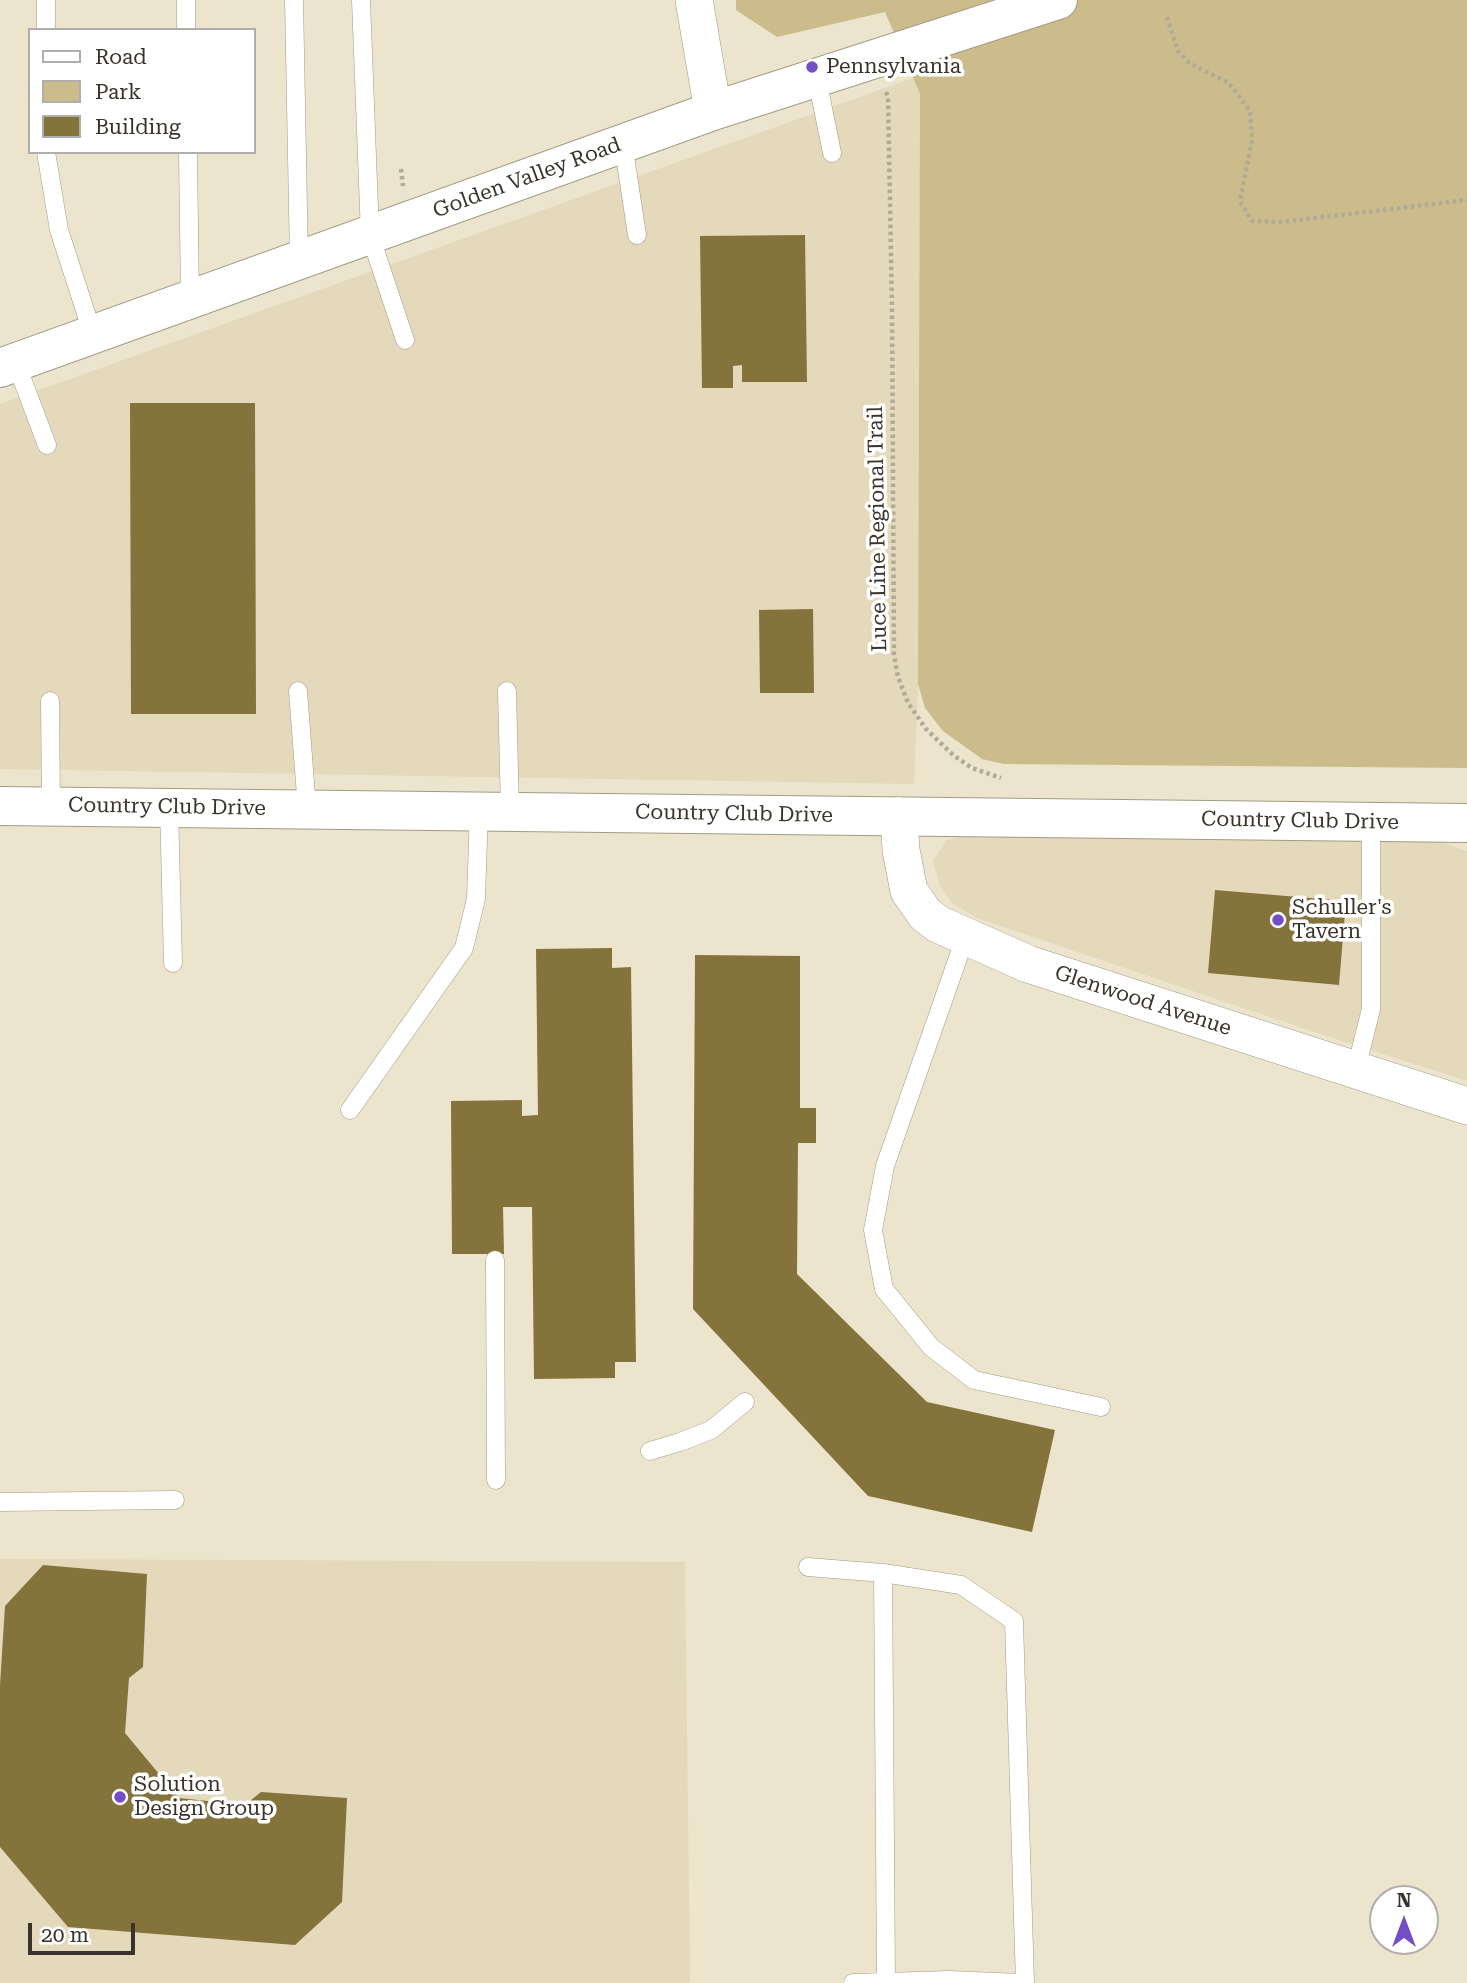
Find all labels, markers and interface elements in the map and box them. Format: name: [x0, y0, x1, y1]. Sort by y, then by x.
legend: [28, 28, 256, 154]
text: Road: [95, 45, 147, 69]
place label: Pennsylvania: [826, 54, 961, 80]
marker: Pennsylvania: [804, 59, 820, 75]
text: Park: [95, 80, 141, 104]
text: Building: [95, 115, 181, 139]
street label: Golden Valley Road: [430, 132, 624, 224]
street label: Luce Line Regional Trail: [863, 406, 893, 652]
street label: Country Club Drive: [68, 793, 266, 821]
street label: Country Club Drive: [635, 800, 833, 828]
street label: Country Club Drive: [1201, 807, 1399, 835]
place label: Schuller's Tavern: [1292, 895, 1391, 945]
marker: Schuller's Tavern: [1270, 912, 1286, 928]
street label: Glenwood Avenue: [1051, 961, 1235, 1041]
place label: Solution Design Group: [134, 1772, 274, 1822]
marker: Solution Design Group: [112, 1789, 128, 1805]
north arrow: [1369, 1885, 1439, 1955]
text: N: [1397, 1889, 1411, 1912]
scale bar: [32, 1910, 138, 1954]
text: 20 m: [41, 1923, 89, 1947]

